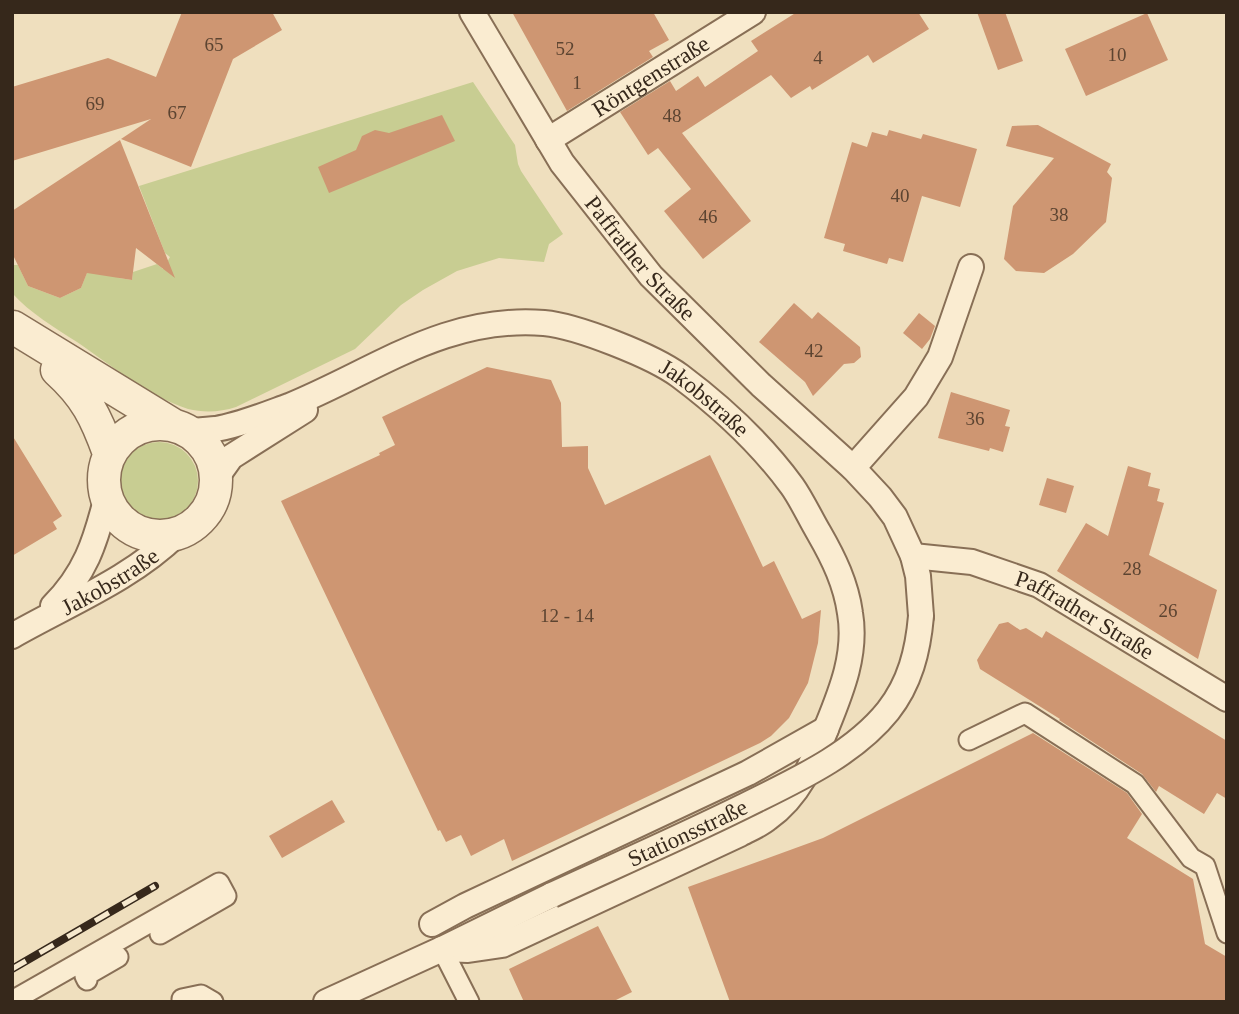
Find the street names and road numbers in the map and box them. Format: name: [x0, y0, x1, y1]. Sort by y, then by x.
street label: Röntgenstraße: [588, 31, 714, 122]
street label: Paffrather Straße: [580, 191, 700, 326]
street label: Jakobstraße: [655, 354, 754, 442]
street label: Jakobstraße: [57, 543, 164, 620]
street label: Paffrather Straße: [1012, 566, 1158, 665]
street label: Stationsstraße: [624, 794, 751, 872]

